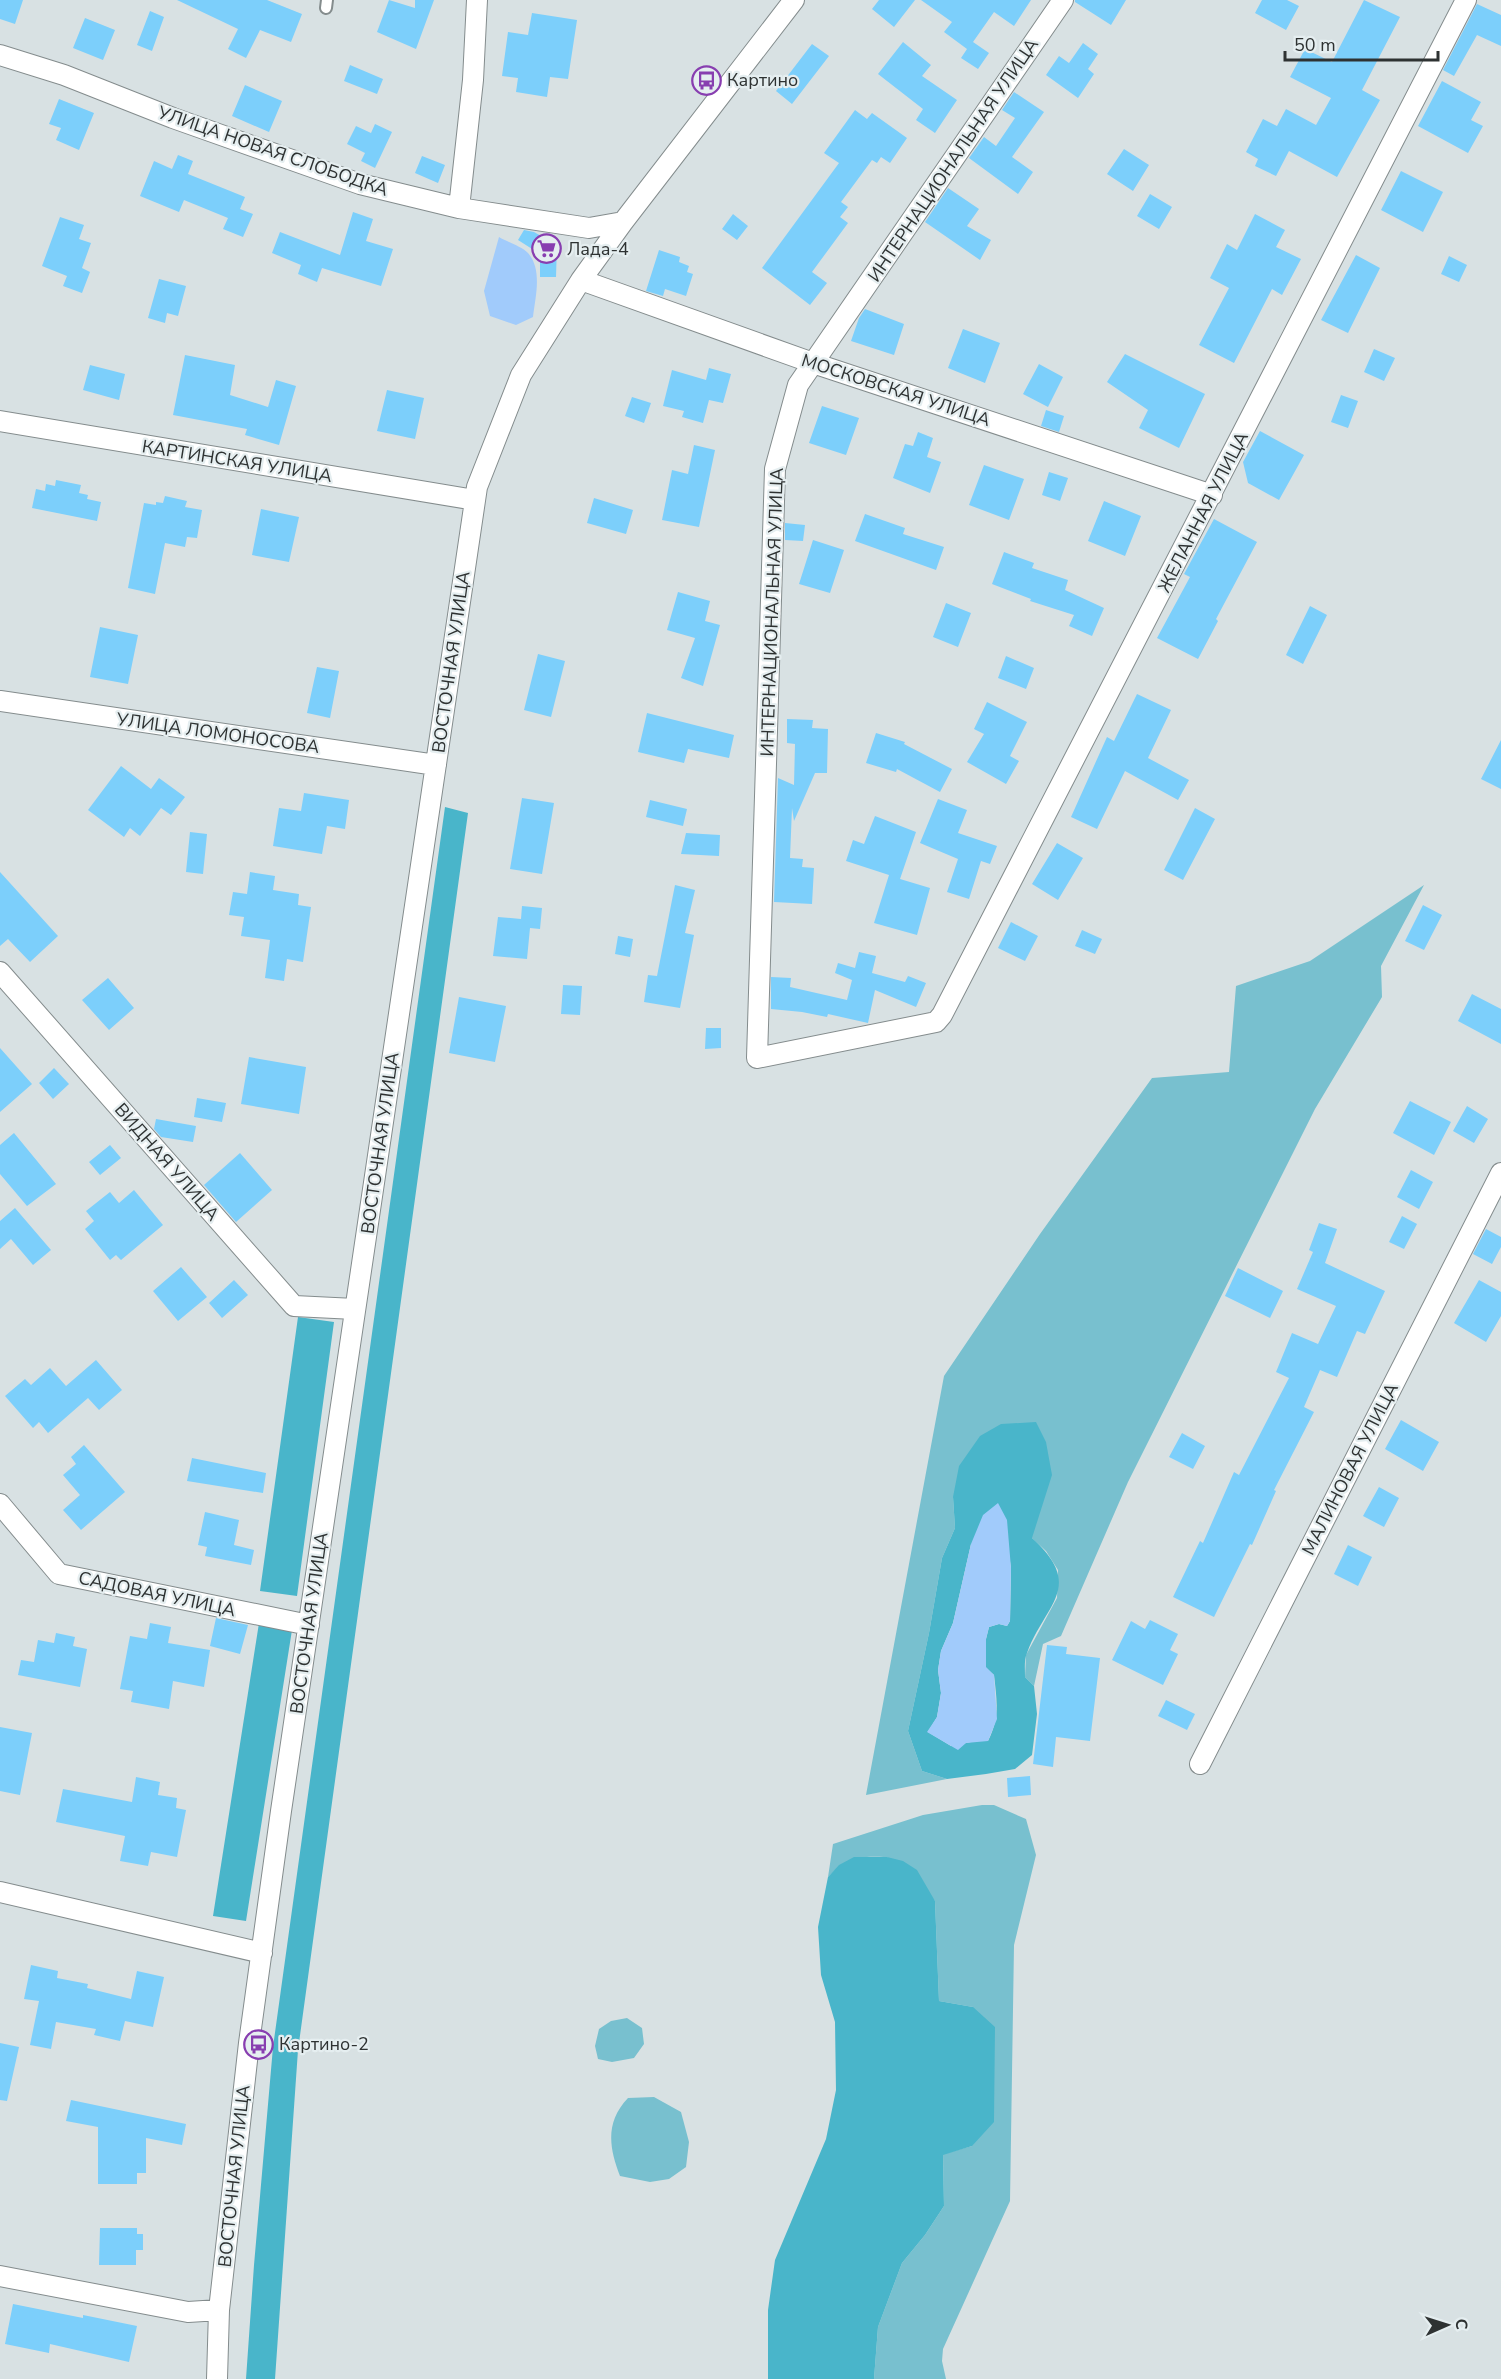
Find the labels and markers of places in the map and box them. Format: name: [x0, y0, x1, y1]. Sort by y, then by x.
bus stop icon: Картино: [690, 64, 722, 96]
place label: Картино: [727, 68, 798, 92]
supermarket icon: Лада-4: [530, 233, 562, 265]
place label: Лада-4: [567, 237, 629, 261]
bus stop icon: Картино-2: [242, 2028, 274, 2060]
place label: Картино-2: [279, 2032, 369, 2056]

